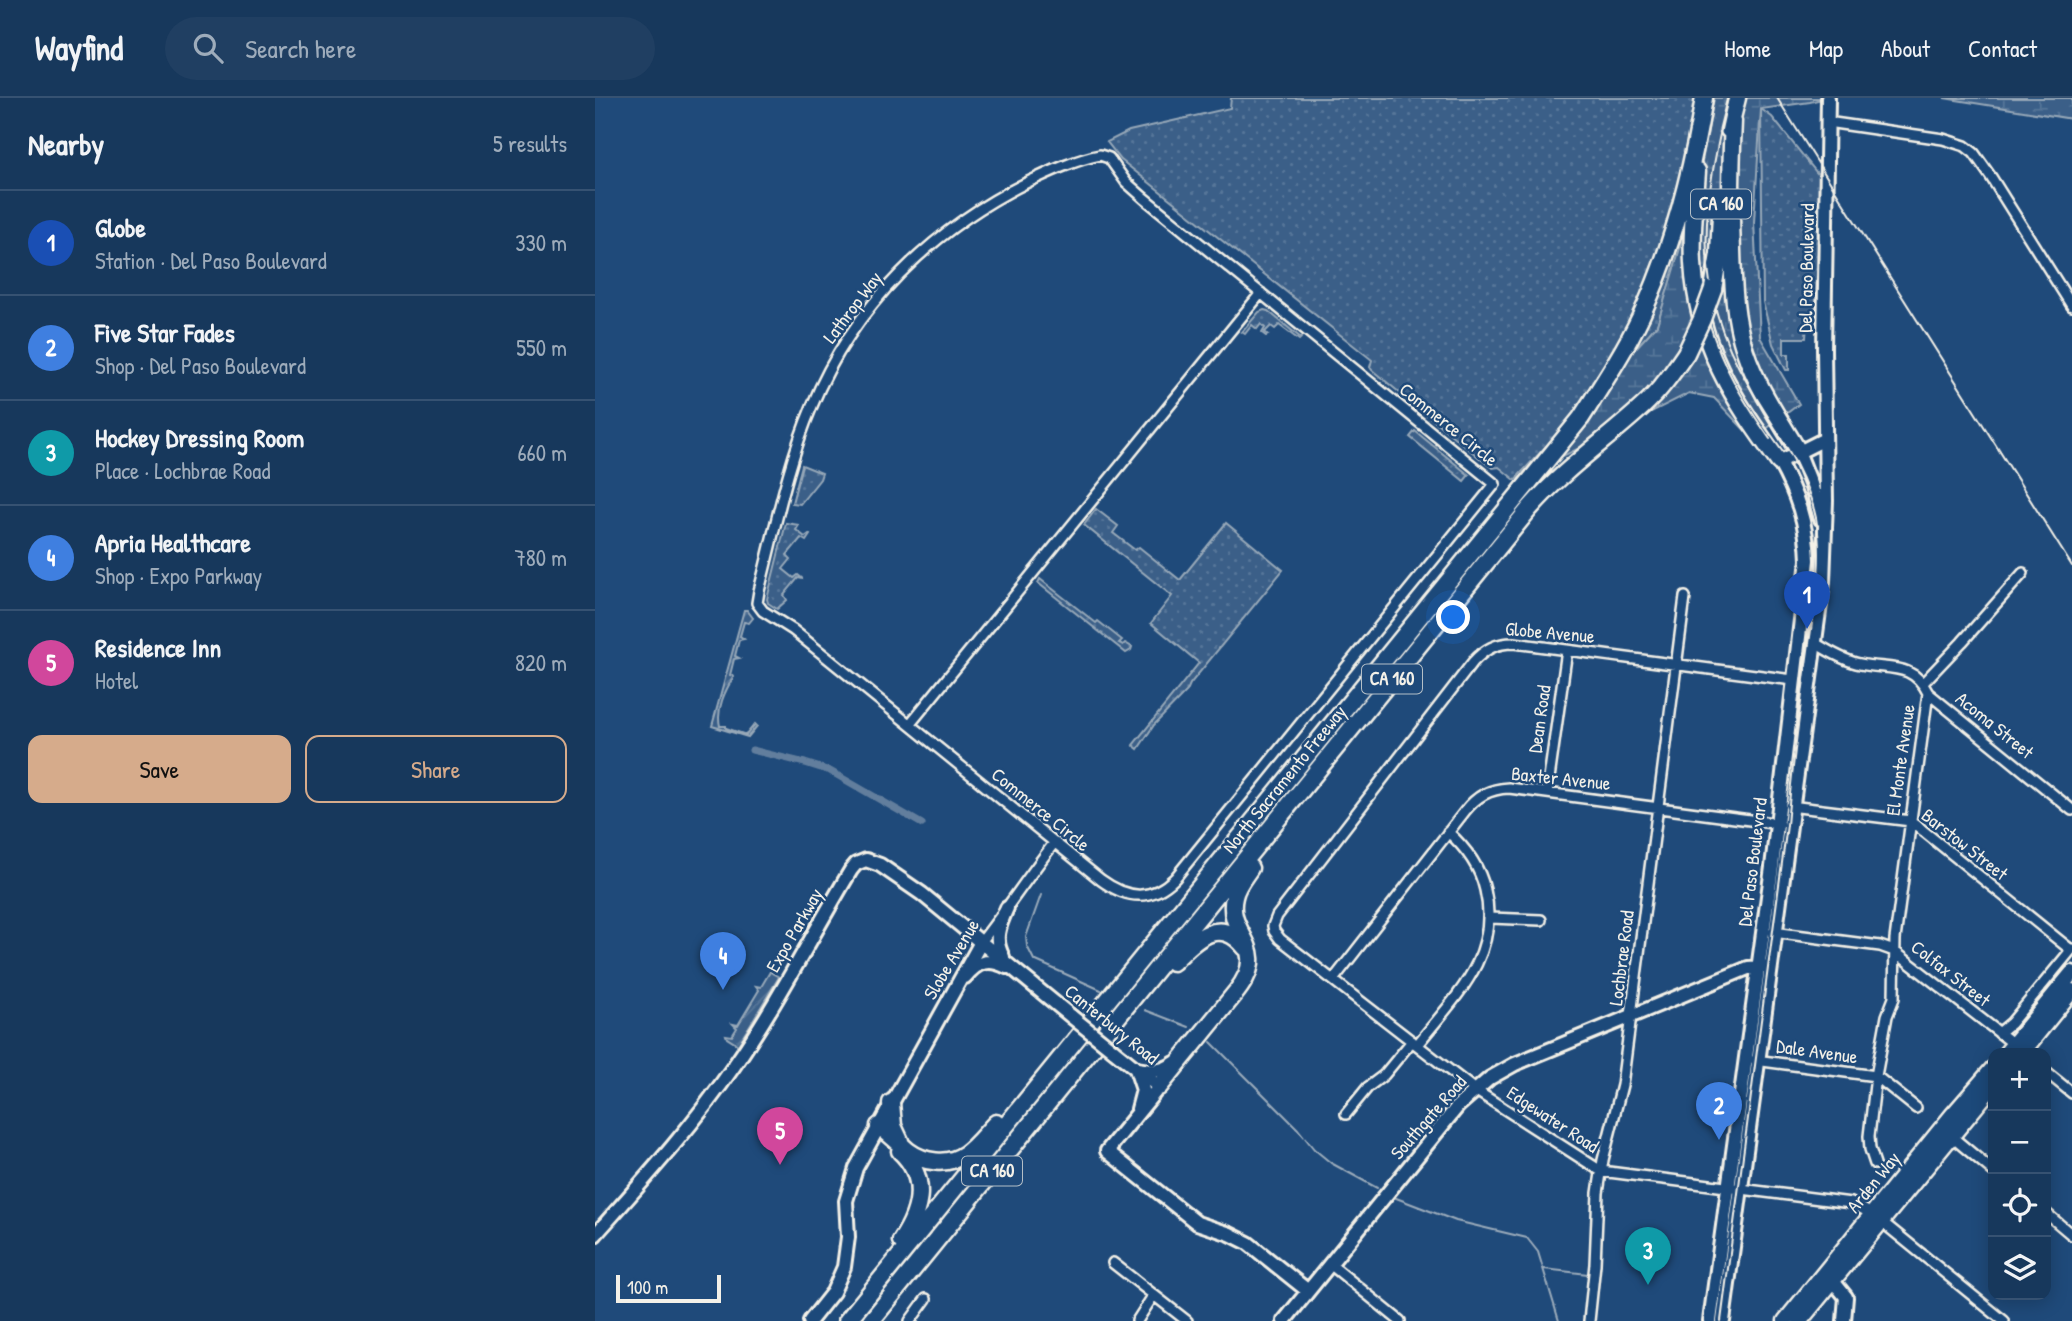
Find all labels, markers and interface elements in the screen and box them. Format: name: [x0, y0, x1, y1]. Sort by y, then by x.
search box: [165, 17, 655, 80]
text: Wayfind: [35, 26, 123, 70]
icon: search: [189, 29, 227, 67]
text: Search here: [245, 31, 356, 66]
text: Home: [1724, 32, 1771, 64]
text: Map: [1809, 32, 1843, 64]
text: About: [1881, 32, 1930, 64]
text: Contact: [1968, 32, 2037, 64]
text: Nearby: [28, 124, 104, 164]
text: 5 results: [493, 128, 567, 159]
road number: CA 160: [1691, 190, 1751, 218]
street label: Del Paso Boulevard: [1792, 203, 1820, 333]
text: Globe: [95, 210, 146, 245]
text: 1: [47, 227, 55, 258]
text: 330 m: [515, 227, 567, 258]
text: Station · Del Paso Boulevard: [95, 245, 327, 276]
street label: Lathrop Way: [816, 266, 888, 348]
text: Five Star Fades: [95, 315, 235, 350]
text: 2: [46, 332, 56, 363]
text: 550 m: [516, 332, 567, 363]
text: Shop · Del Paso Boulevard: [95, 350, 306, 381]
street label: Commerce Circle: [1394, 376, 1504, 472]
text: Hockey Dressing Room: [95, 420, 304, 455]
text: 3: [46, 437, 56, 468]
text: 660 m: [517, 437, 567, 468]
text: Place · Lochbrae Road: [95, 455, 270, 486]
text: Apria Healthcare: [95, 525, 251, 560]
text: 4: [47, 542, 55, 573]
text: 780 m: [514, 542, 567, 573]
text: Shop · Expo Parkway: [95, 560, 262, 591]
pin: 1: [1784, 571, 1830, 629]
your location: [1436, 600, 1470, 634]
street label: Globe Avenue: [1504, 615, 1596, 649]
text: Residence Inn: [95, 630, 221, 665]
text: 5: [46, 647, 56, 678]
text: 820 m: [515, 647, 567, 678]
road number: CA 160: [1362, 664, 1422, 694]
text: Hotel: [95, 665, 138, 696]
street label: Dean Road: [1521, 683, 1557, 755]
street label: Acoma Street: [1951, 686, 2040, 765]
street label: North Sacramento Freeway: [1216, 699, 1352, 859]
street label: El Monte Avenue: [1879, 702, 1921, 817]
button: Save: [28, 735, 291, 803]
button: Share: [305, 735, 567, 803]
street label: Baxter Avenue: [1510, 760, 1612, 796]
street label: Commerce Circle: [986, 761, 1096, 857]
street label: Del Paso Boulevard: [1731, 796, 1773, 928]
street label: Barstow Street: [1916, 802, 2014, 886]
street label: Expo Parkway: [759, 883, 829, 977]
street label: Lochbrae Road: [1602, 908, 1640, 1007]
street label: Slobe Avenue: [917, 914, 985, 1004]
pin: 4: [700, 932, 746, 990]
street label: Colfax Street: [1906, 934, 1997, 1013]
street label: Canterbury Road: [1059, 978, 1165, 1070]
street label: Dale Avenue: [1775, 1032, 1860, 1070]
map controls: [1988, 1048, 2051, 1300]
button: +: [1988, 1048, 2051, 1111]
street label: Southgate Road: [1384, 1069, 1472, 1165]
street label: Edgewater Road: [1502, 1080, 1605, 1159]
pin: 2: [1696, 1082, 1742, 1140]
pin: 5: [757, 1107, 803, 1165]
button: −: [1988, 1111, 2051, 1174]
street label: Arden Way: [1840, 1146, 1906, 1218]
road number: CA 160: [962, 1156, 1022, 1186]
button: locate: [1988, 1174, 2051, 1237]
pin: 3: [1625, 1227, 1671, 1285]
button: layers: [1988, 1237, 2051, 1300]
scale bar: [616, 1272, 721, 1304]
text: 100 m: [627, 1274, 668, 1300]

